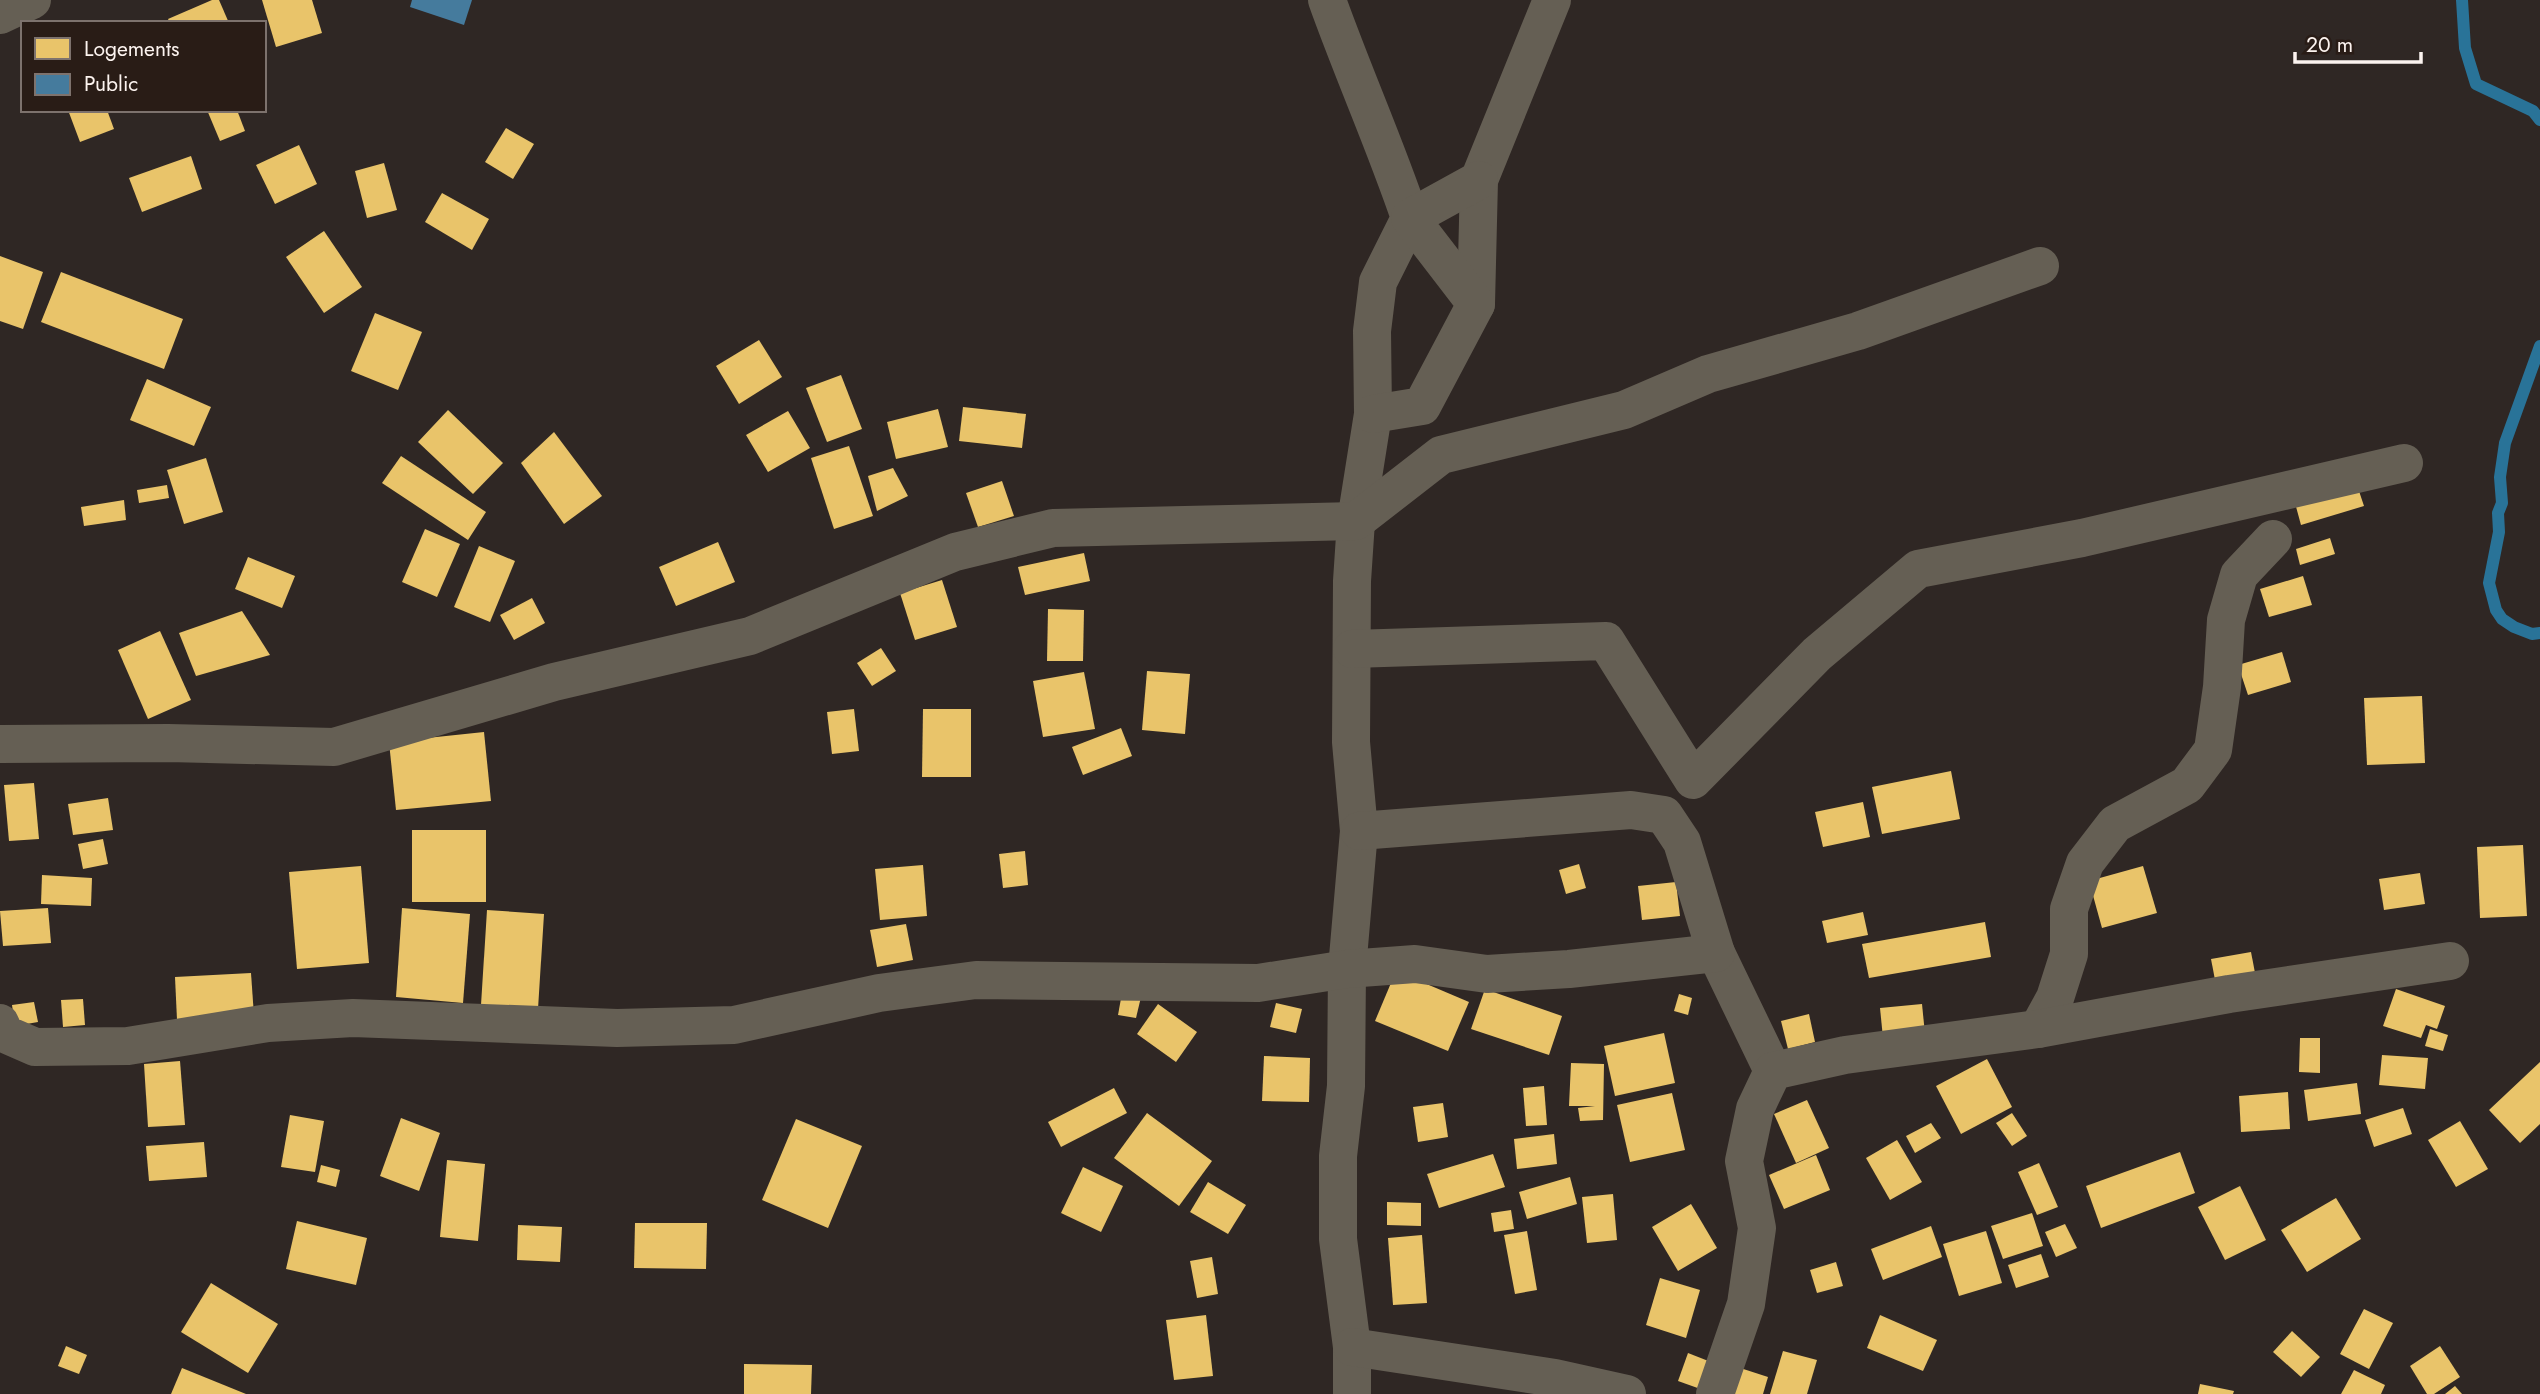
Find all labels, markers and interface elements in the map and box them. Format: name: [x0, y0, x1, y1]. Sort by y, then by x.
legend: [21, 21, 266, 112]
scale bar: [2295, 21, 2421, 65]
text: 20 m: [2306, 30, 2353, 60]
text: Logements: [84, 34, 179, 64]
text: Public: [84, 69, 138, 99]

